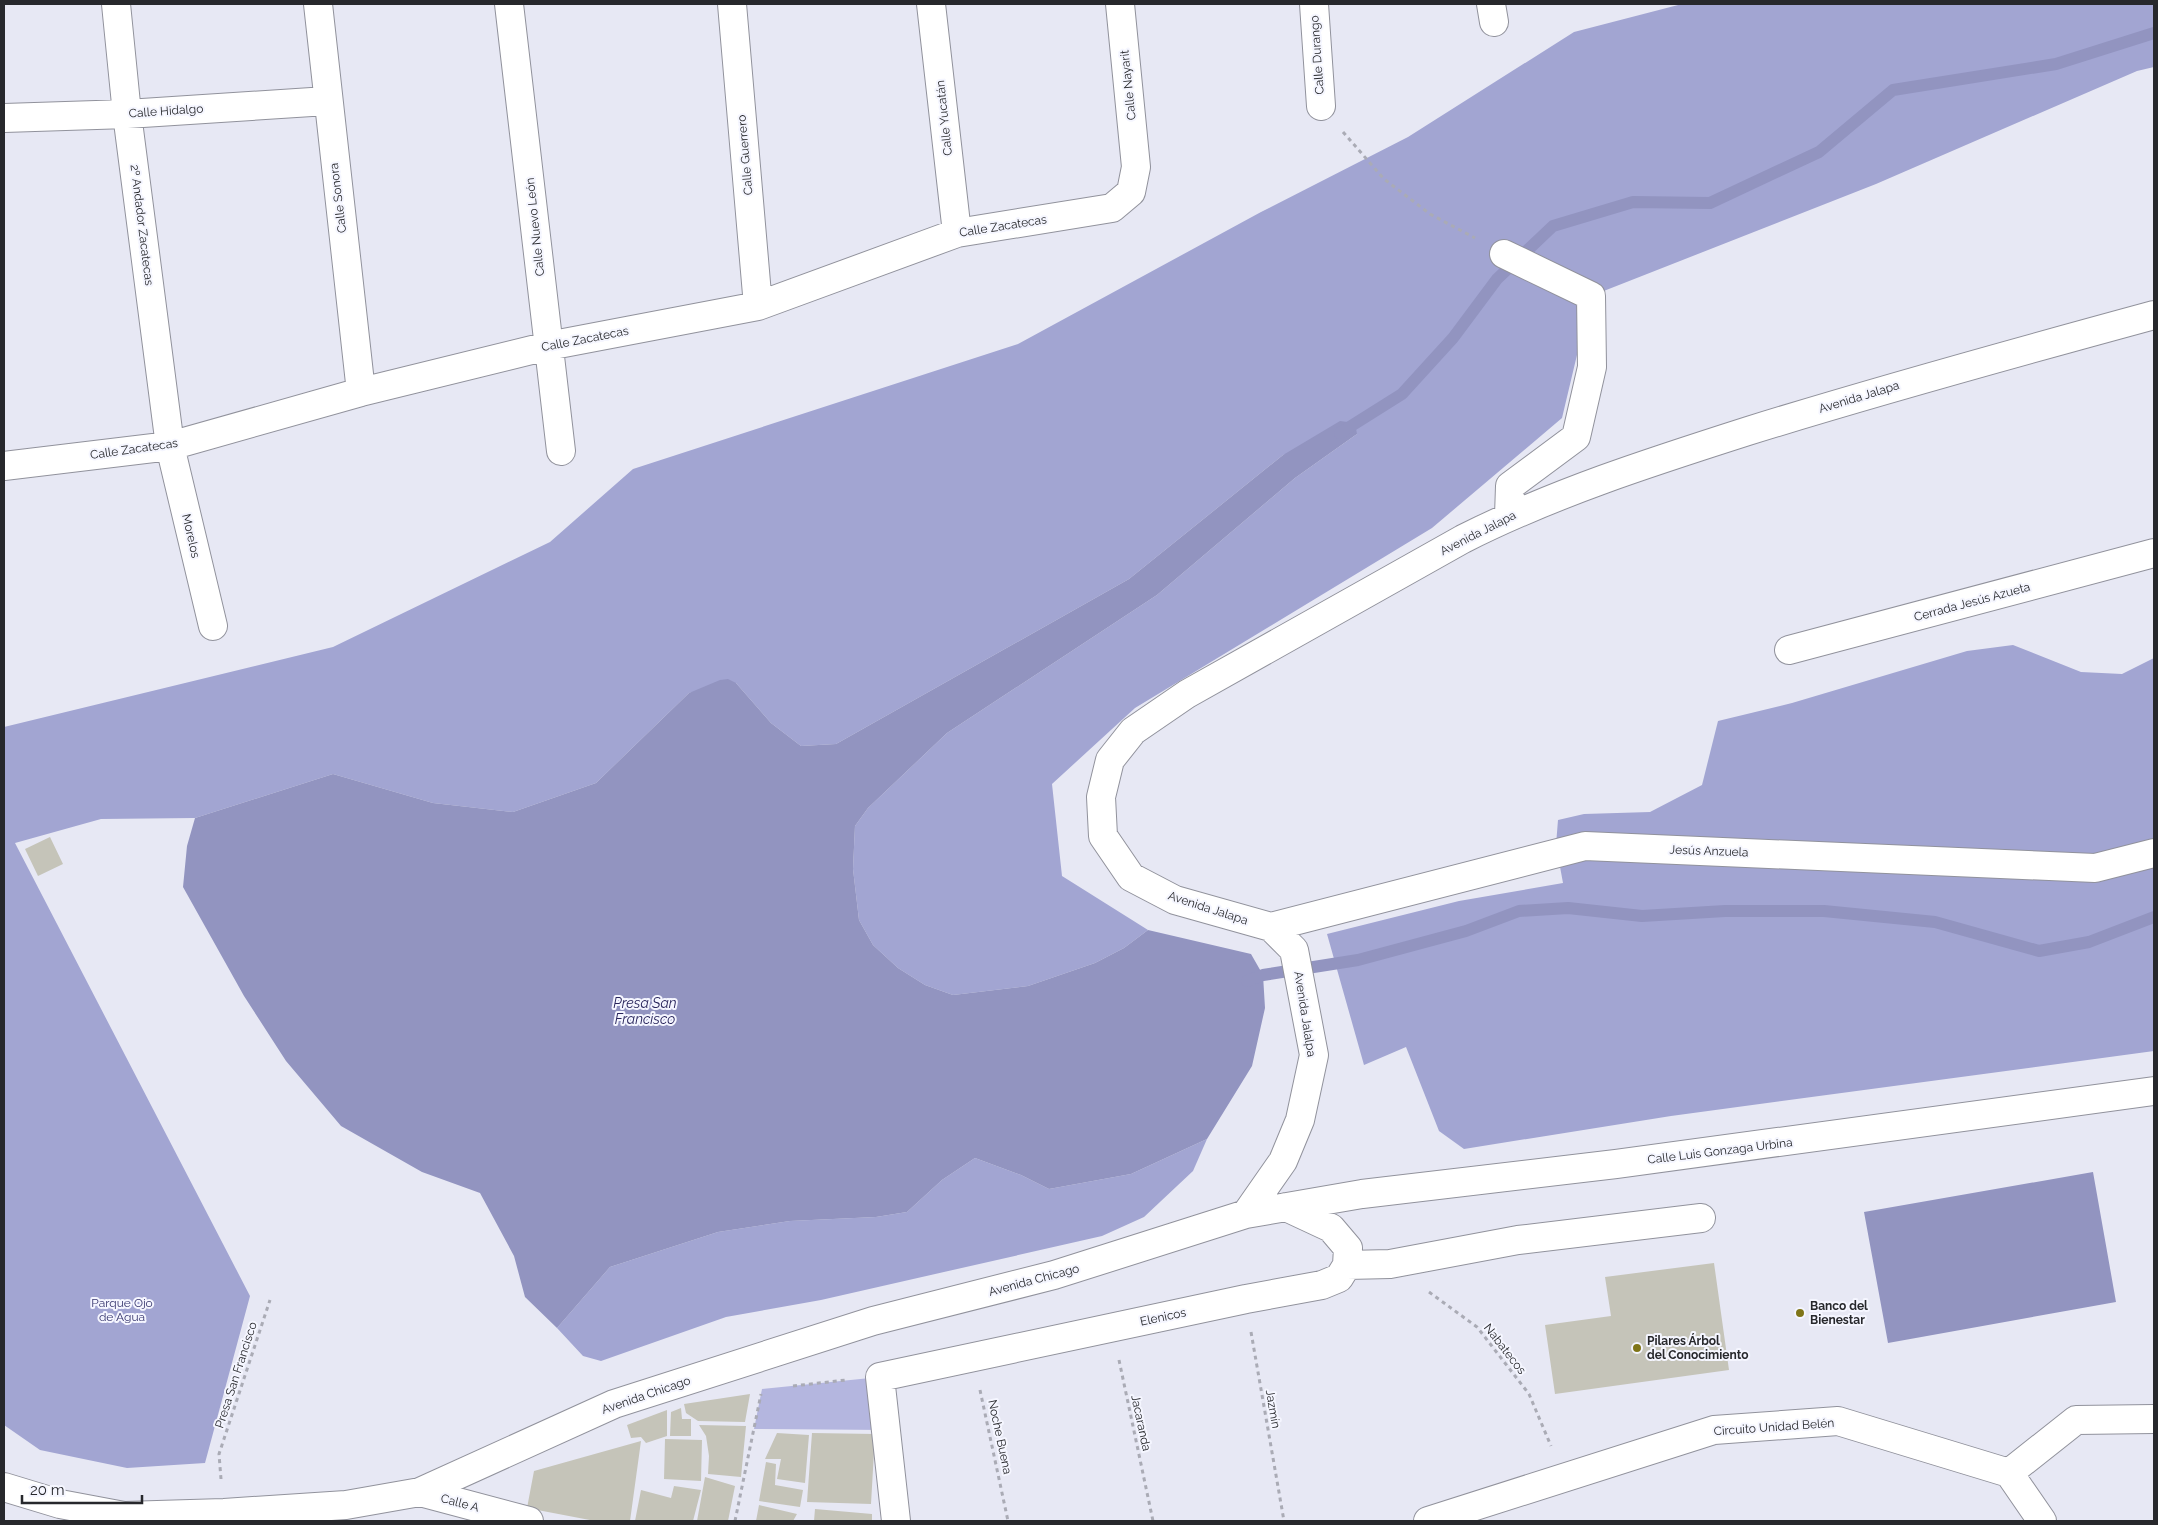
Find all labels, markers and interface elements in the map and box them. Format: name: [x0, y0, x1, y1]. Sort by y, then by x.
street label: Calle Durango: [1307, 15, 1327, 95]
street label: Calle Nayarit: [1117, 49, 1139, 121]
street label: Calle Yucatán: [933, 80, 955, 156]
street label: Calle Hidalgo: [128, 101, 204, 121]
street label: Calle Guerrero: [735, 114, 755, 196]
street label: Calle Sonora: [327, 162, 349, 234]
street label: 2º Andador Zacatecas: [128, 164, 156, 287]
street label: Calle Nuevo León: [523, 177, 547, 277]
street label: Calle Zacatecas: [958, 212, 1048, 240]
street label: Calle Zacatecas: [540, 324, 630, 354]
street label: Avenida Jalapa: [1817, 378, 1901, 416]
street label: Calle Zacatecas: [89, 436, 179, 462]
street label: Avenida Jalapa: [1438, 508, 1518, 558]
street label: Morelos: [179, 513, 203, 560]
street label: Cerrada Jesús Azueta: [1912, 580, 2032, 624]
street label: Jesús Anzuela: [1669, 843, 1749, 859]
street label: Avenida Jalapa: [1166, 888, 1250, 928]
street label: Avenida Jalalpa: [1291, 970, 1319, 1058]
water label: Presa San Francisco: [613, 995, 677, 1027]
street label: Calle Luis Gonzaga Urbina: [1647, 1135, 1793, 1167]
street label: Avenida Chicago: [987, 1261, 1081, 1299]
park label: Parque Ojo de Agua: [91, 1296, 153, 1324]
place label: Banco del Bienestar: [1810, 1299, 1868, 1327]
street label: Elenicos: [1139, 1305, 1187, 1329]
marker: Banco del Bienestar: [1794, 1307, 1806, 1319]
street label: Presa San Francisco: [212, 1320, 260, 1430]
street label: Nabatecos: [1481, 1321, 1529, 1377]
place label: Pilares Árbol del Conocimiento: [1647, 1333, 1749, 1362]
marker: Pilares Árbol del Conocimiento: [1631, 1342, 1643, 1354]
street label: Avenida Chicago: [600, 1373, 692, 1417]
street label: Jazmín: [1263, 1389, 1283, 1429]
street label: Jacaranda: [1128, 1394, 1154, 1452]
street label: Noche Buena: [985, 1399, 1015, 1475]
street label: Circuito Unidad Belén: [1713, 1416, 1835, 1438]
scale bar: [22, 1472, 142, 1504]
text: 20 m: [30, 1481, 65, 1499]
street label: Calle A: [439, 1491, 481, 1515]

